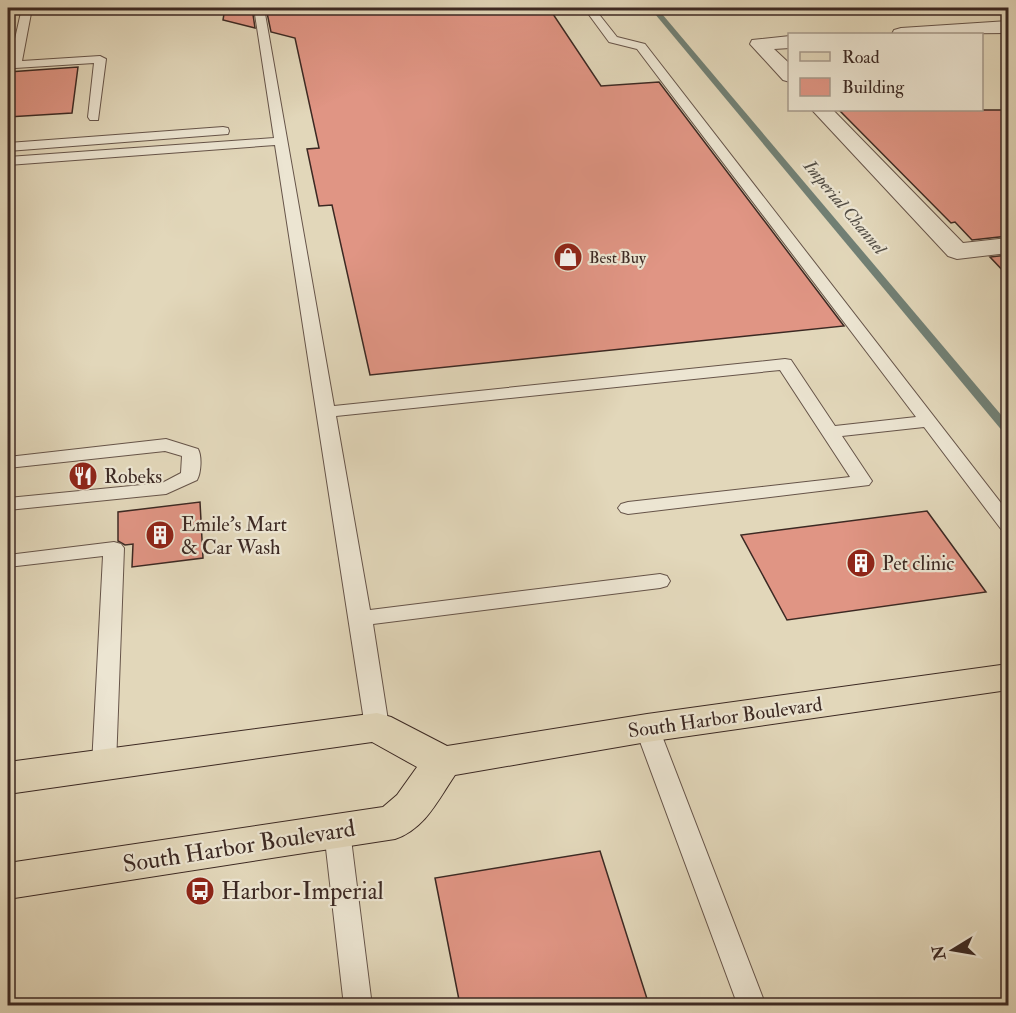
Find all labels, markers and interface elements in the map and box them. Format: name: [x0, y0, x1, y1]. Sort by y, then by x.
legend: [788, 33, 983, 111]
text: Road: [842, 46, 880, 69]
text: Building: [842, 76, 905, 99]
water label: Imperial Channel: [798, 155, 892, 261]
shop icon: Best Buy: [552, 241, 584, 273]
place label: Best Buy: [589, 248, 647, 268]
restaurant icon: Robeks: [67, 460, 99, 492]
place label: Robeks: [104, 464, 162, 489]
place label: Emile's Mart & Car Wash: [181, 512, 287, 560]
building icon: Emile's Mart & Car Wash: [144, 519, 176, 551]
building icon: Pet clinic: [845, 547, 877, 579]
place label: Pet clinic: [882, 551, 954, 576]
street label: South Harbor Boulevard: [626, 691, 824, 743]
street label: South Harbor Boulevard: [121, 813, 358, 880]
bus stop icon: Harbor-Imperial: [184, 875, 216, 907]
place label: Harbor-Imperial: [221, 876, 384, 907]
north arrow: [923, 920, 983, 980]
text: N: [928, 943, 951, 963]

